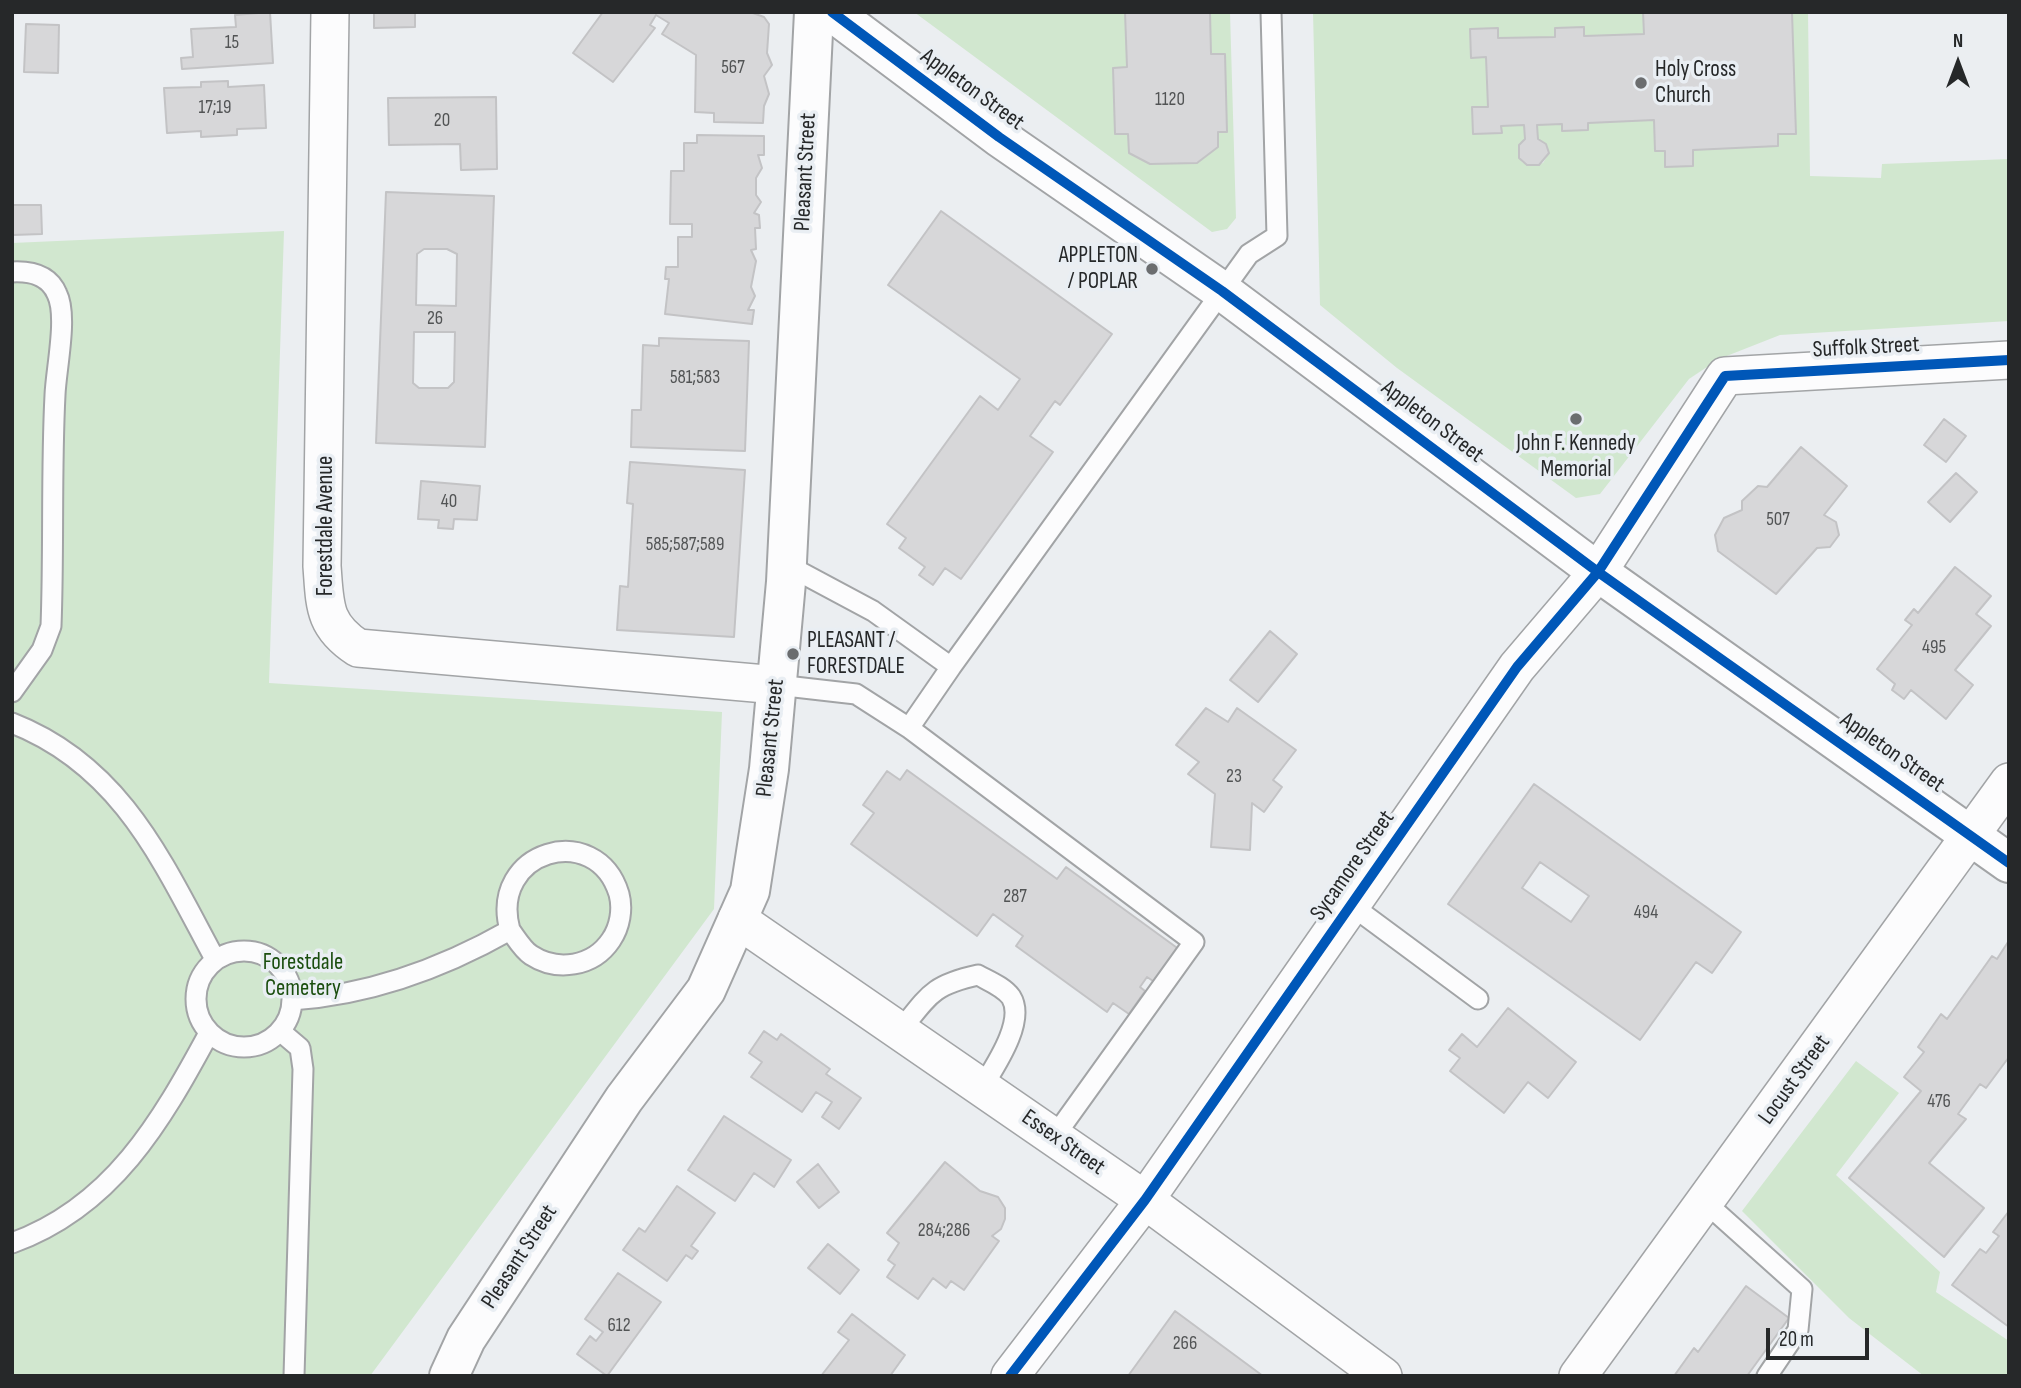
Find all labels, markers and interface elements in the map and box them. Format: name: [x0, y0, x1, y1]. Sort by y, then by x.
north arrow: [1923, 28, 1993, 98]
text: N: [1953, 30, 1963, 53]
house number: 15: [225, 32, 239, 54]
street label: Appleton Street: [915, 43, 1029, 137]
place label: Holy Cross Church: [1655, 56, 1736, 110]
house number: 567: [721, 57, 745, 79]
marker: Holy Cross Church: [1633, 75, 1649, 91]
house number: 1120: [1155, 89, 1185, 111]
house number: 17;19: [199, 97, 231, 119]
house number: 20: [434, 110, 450, 132]
street label: Pleasant Street: [789, 112, 823, 232]
place label: APPLETON / POPLAR: [1059, 242, 1138, 296]
marker: APPLETON / POPLAR: [1144, 261, 1160, 277]
house number: 26: [427, 308, 443, 330]
street label: Suffolk Street: [1812, 331, 1920, 365]
house number: 581;583: [670, 367, 720, 389]
street label: Appleton Street: [1375, 375, 1489, 469]
marker: John F. Kennedy Memorial: [1568, 411, 1584, 427]
place label: John F. Kennedy Memorial: [1516, 430, 1636, 484]
street label: Forestdale Avenue: [312, 456, 340, 596]
house number: 40: [441, 491, 457, 513]
house number: 507: [1766, 509, 1790, 531]
house number: 585;587;589: [646, 534, 724, 556]
place label: PLEASANT / FORESTDALE: [807, 627, 905, 681]
house number: 495: [1922, 637, 1946, 659]
marker: PLEASANT / FORESTDALE: [785, 646, 801, 662]
street label: Pleasant Street: [751, 678, 791, 798]
street label: Appleton Street: [1834, 707, 1950, 799]
house number: 23: [1226, 766, 1242, 788]
street label: Sycamore Street: [1305, 806, 1401, 926]
house number: 287: [1003, 886, 1027, 908]
house number: 494: [1634, 902, 1658, 924]
park label: Forestdale Cemetery: [263, 949, 343, 1003]
street label: Locust Street: [1753, 1030, 1837, 1130]
house number: 476: [1927, 1091, 1951, 1113]
street label: Essex Street: [1016, 1104, 1110, 1182]
street label: Pleasant Street: [476, 1200, 564, 1314]
house number: 284;286: [918, 1220, 970, 1242]
scale bar: [1769, 1314, 1872, 1358]
house number: 612: [607, 1315, 631, 1337]
text: 20 m: [1779, 1327, 1814, 1352]
house number: 266: [1173, 1333, 1197, 1355]

